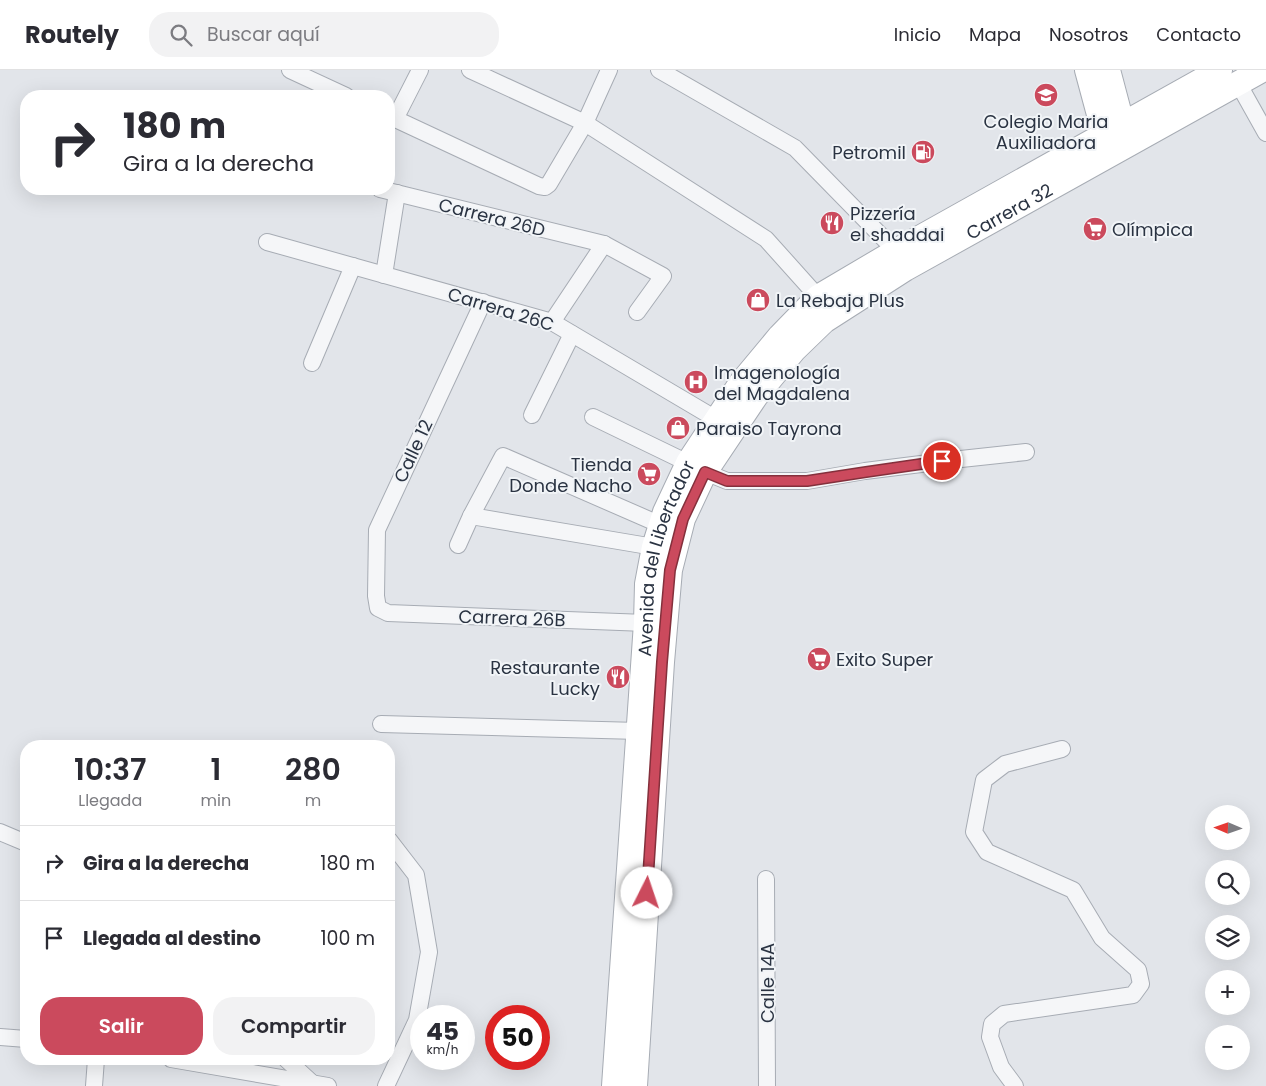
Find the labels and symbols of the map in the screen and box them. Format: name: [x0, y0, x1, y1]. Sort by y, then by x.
school or university icon: Colegio Maria Auxiliadora: [1033, 82, 1059, 108]
place label: Colegio Maria Auxiliadora: [984, 109, 1108, 155]
fuel station icon: Petromil: [910, 139, 936, 165]
place label: Petromil: [832, 140, 906, 165]
street label: Carrera 32: [961, 177, 1057, 245]
street label: Carrera 26D: [436, 192, 548, 242]
place label: Pizzería el shaddai: [850, 201, 944, 247]
restaurant icon: Pizzería el shaddai: [819, 210, 845, 236]
supermarket icon: Olímpica: [1082, 216, 1108, 242]
place label: Olímpica: [1112, 217, 1193, 242]
street label: Carrera 26C: [445, 281, 557, 337]
shop icon: La Rebaja Plus: [745, 287, 771, 313]
place label: La Rebaja Plus: [776, 288, 904, 313]
place label: Imagenología del Magdalena: [714, 360, 850, 406]
hospital icon: Imagenología del Magdalena: [683, 369, 709, 395]
street label: Calle 12: [388, 415, 438, 487]
shop icon: Paraiso Tayrona: [665, 415, 691, 441]
place label: Paraiso Tayrona: [696, 416, 842, 441]
pin: [921, 440, 963, 482]
place label: Tienda Donde Nacho: [509, 452, 632, 498]
street label: Avenida del Libertador: [631, 456, 700, 657]
supermarket icon: Tienda Donde Nacho: [636, 461, 662, 487]
street label: Carrera 26B: [458, 604, 566, 632]
supermarket icon: Exito Super: [806, 646, 832, 672]
place label: Exito Super: [836, 647, 934, 672]
place label: Restaurante Lucky: [490, 655, 600, 701]
restaurant icon: Restaurante Lucky: [605, 664, 631, 690]
north arrow: [1205, 805, 1250, 850]
position arrow: [620, 866, 672, 918]
street label: Calle 14A: [755, 943, 780, 1023]
speed limit sign: 50: [485, 1005, 550, 1070]

